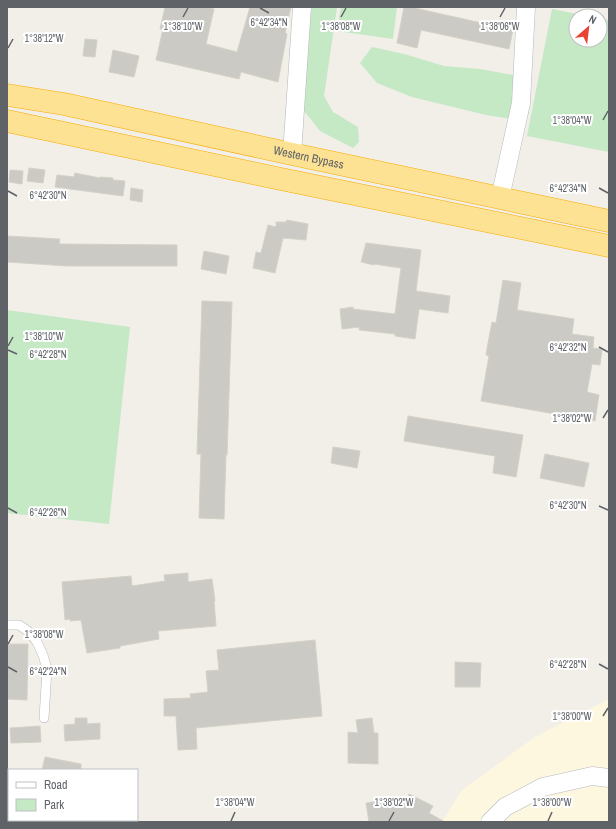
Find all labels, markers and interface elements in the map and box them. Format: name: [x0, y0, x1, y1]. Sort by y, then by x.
north arrow: [568, 8, 608, 48]
text: N: [587, 11, 599, 27]
text: 6°42'34"N: [250, 16, 288, 29]
text: 1°38'10"W: [163, 20, 203, 33]
text: 1°38'08"W: [321, 20, 361, 33]
text: 1°38'06"W: [480, 20, 520, 33]
text: 1°38'12"W: [24, 32, 64, 45]
text: 1°38'04"W: [552, 114, 592, 127]
street label: Western Bypass: [272, 142, 345, 173]
text: 6°42'34"N: [549, 182, 587, 195]
text: 6°42'30"N: [29, 189, 67, 202]
text: 1°38'10"W: [24, 330, 64, 343]
text: 6°42'32"N: [549, 341, 587, 354]
text: 6°42'28"N: [29, 348, 67, 361]
text: 1°38'02"W: [552, 412, 592, 425]
text: 6°42'30"N: [549, 499, 587, 512]
text: 6°42'26"N: [29, 506, 67, 519]
text: 1°38'08"W: [24, 628, 64, 641]
text: 6°42'28"N: [549, 658, 587, 671]
text: 6°42'24"N: [29, 665, 67, 678]
text: 1°38'00"W: [552, 710, 592, 723]
legend: [8, 769, 138, 821]
text: Road: [44, 777, 68, 793]
text: 1°38'04"W: [215, 796, 255, 809]
text: 1°38'02"W: [374, 796, 414, 809]
text: 1°38'00"W: [532, 796, 572, 809]
text: Park: [44, 797, 64, 813]

